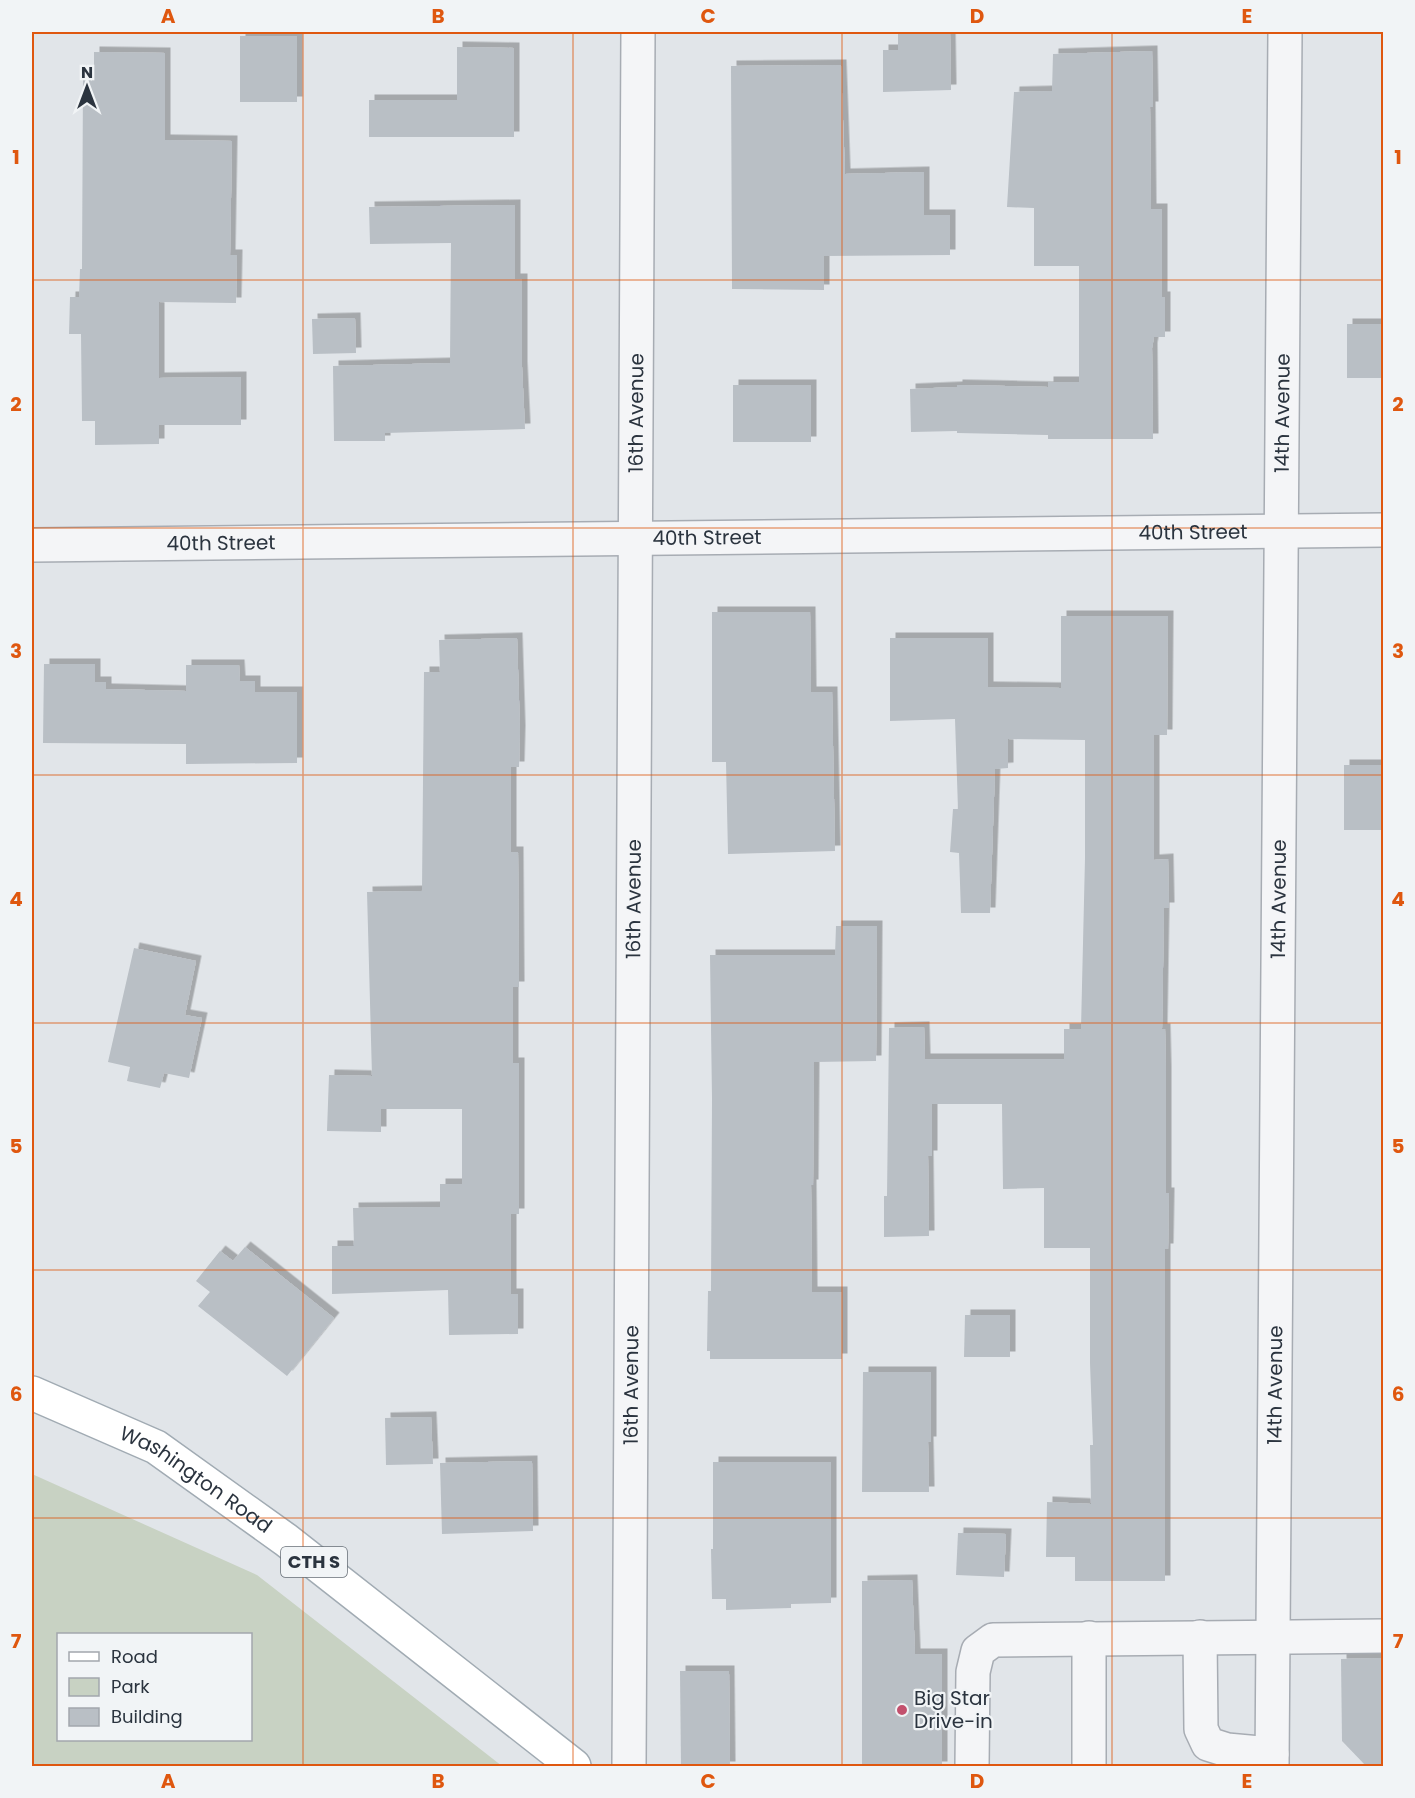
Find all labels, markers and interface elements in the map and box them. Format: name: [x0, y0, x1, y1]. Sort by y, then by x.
text: A: [161, 2, 176, 30]
text: B: [431, 2, 445, 30]
text: C: [700, 2, 716, 30]
text: D: [970, 2, 984, 30]
text: E: [1242, 2, 1252, 30]
north arrow: [57, 57, 117, 117]
text: N: [81, 61, 93, 84]
text: 1: [12, 143, 20, 171]
text: 1: [1394, 143, 1402, 171]
street label: 16th Avenue: [622, 353, 650, 473]
street label: 14th Avenue: [1268, 353, 1297, 473]
text: 2: [10, 390, 22, 418]
text: 2: [1392, 390, 1404, 418]
street label: 40th Street: [1138, 518, 1248, 547]
street label: 40th Street: [652, 523, 762, 552]
street label: 40th Street: [166, 528, 276, 558]
text: 3: [10, 637, 22, 665]
text: 3: [1392, 637, 1404, 665]
street label: 16th Avenue: [619, 839, 648, 959]
street label: 14th Avenue: [1264, 839, 1293, 959]
text: 4: [9, 885, 23, 913]
text: 4: [1391, 885, 1405, 913]
text: 5: [10, 1132, 23, 1160]
text: 5: [1392, 1132, 1405, 1160]
street label: 16th Avenue: [617, 1325, 645, 1445]
street label: 14th Avenue: [1260, 1325, 1289, 1445]
text: 6: [10, 1380, 22, 1408]
text: 6: [1392, 1380, 1404, 1408]
street label: Washington Road: [115, 1419, 278, 1540]
road number: CTH S: [281, 1547, 347, 1577]
text: 7: [11, 1627, 22, 1655]
text: 7: [1393, 1627, 1404, 1655]
legend: [57, 1633, 252, 1741]
text: Road: [111, 1644, 158, 1669]
text: Park: [111, 1674, 150, 1699]
place label: Big Star Drive-in: [914, 1684, 993, 1735]
marker: Big Star Drive-in: [895, 1703, 909, 1717]
text: Building: [111, 1704, 183, 1729]
text: A: [161, 1767, 176, 1795]
text: B: [431, 1767, 445, 1795]
text: C: [700, 1767, 716, 1795]
text: D: [970, 1767, 984, 1795]
text: E: [1242, 1767, 1252, 1795]

